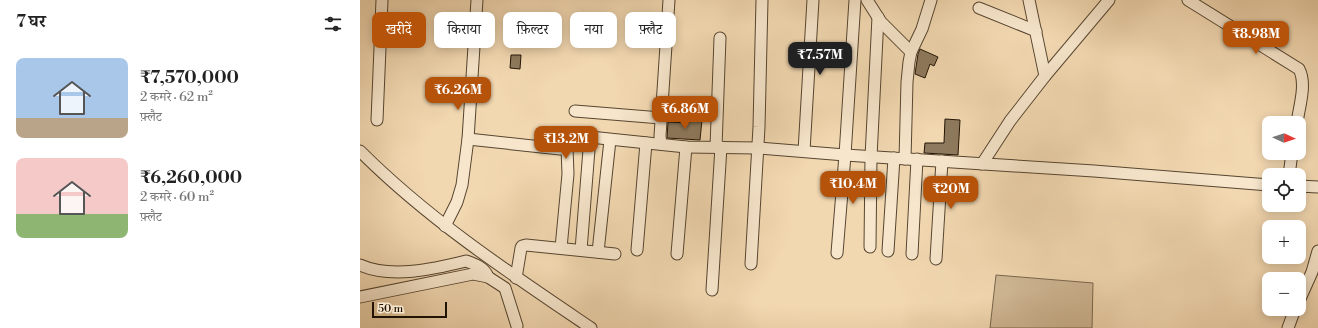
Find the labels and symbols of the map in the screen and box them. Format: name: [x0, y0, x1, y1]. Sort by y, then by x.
pin: ₹8.98M: [1223, 21, 1289, 55]
pin: ₹7.57M: [787, 42, 853, 76]
pin: ₹6.26M: [425, 77, 491, 111]
pin: ₹6.86M: [652, 96, 718, 130]
north arrow: [1262, 116, 1306, 160]
pin: ₹13.2M: [533, 126, 599, 160]
pin: ₹10.4M: [820, 171, 886, 205]
pin: ₹20M: [927, 176, 975, 210]
scale bar: [372, 300, 447, 319]

